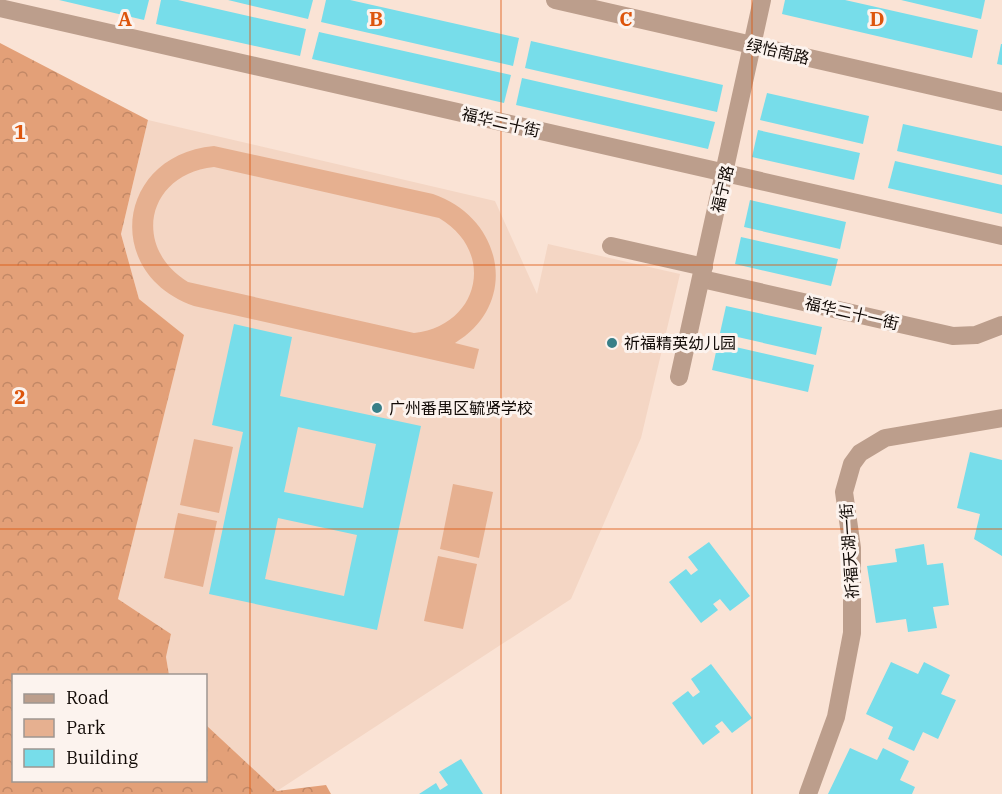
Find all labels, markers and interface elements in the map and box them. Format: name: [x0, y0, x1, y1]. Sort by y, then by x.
text: A: [118, 5, 132, 32]
text: B: [369, 5, 383, 32]
text: C: [619, 5, 633, 32]
text: D: [869, 5, 885, 32]
street label: 绿怡南路: [745, 34, 811, 68]
street label: 福华二十街: [460, 103, 542, 141]
text: 1: [14, 118, 26, 145]
street label: 福宁路: [707, 163, 737, 215]
street label: 福华二十一街: [803, 292, 901, 334]
place label: 祈福精英幼儿园: [624, 333, 736, 353]
marker: 祈福精英幼儿园: [605, 336, 619, 350]
text: 2: [14, 383, 26, 410]
place label: 广州番禺区毓贤学校: [389, 398, 533, 418]
marker: 广州番禺区毓贤学校: [370, 401, 384, 415]
street label: 祈福天湖一街: [836, 502, 862, 600]
legend: [12, 674, 207, 782]
text: Road: [66, 686, 109, 709]
text: Park: [66, 716, 106, 739]
text: Building: [66, 746, 138, 769]

